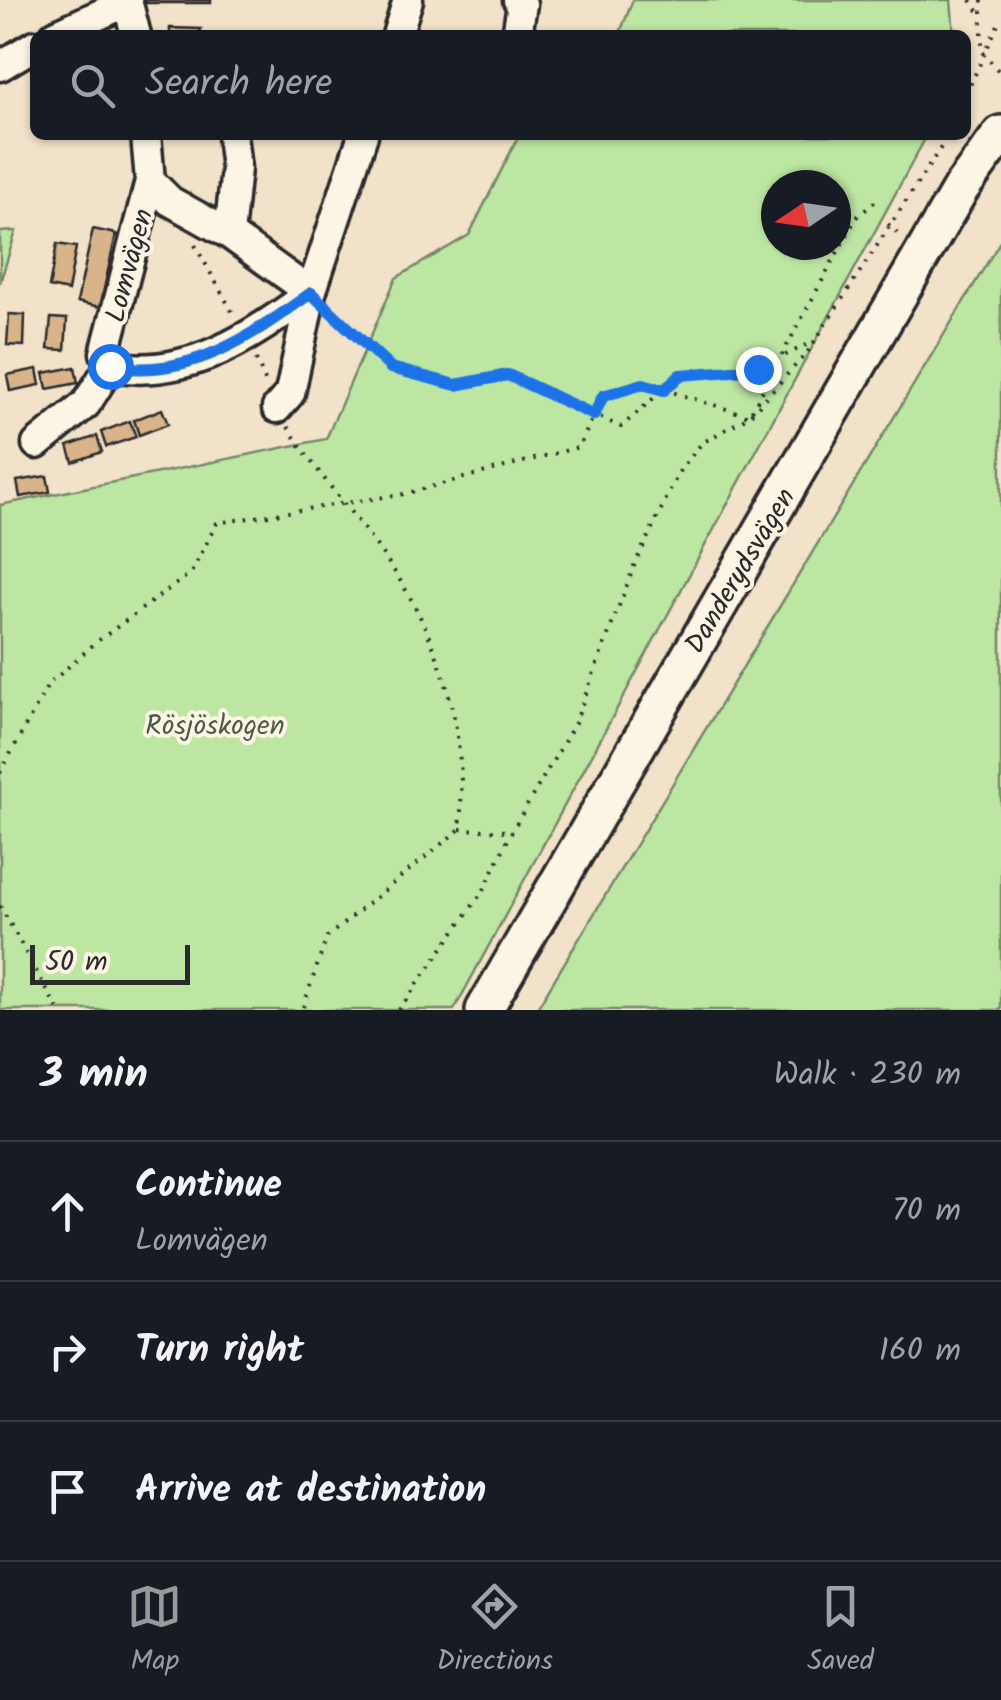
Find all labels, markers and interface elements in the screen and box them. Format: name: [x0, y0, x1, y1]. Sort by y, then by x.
search box: [30, 30, 971, 140]
text: Search here: [145, 55, 332, 115]
icon: search: [65, 58, 120, 113]
north arrow: [761, 170, 851, 260]
street label: Lomvägen: [94, 204, 167, 328]
route start: [88, 344, 134, 390]
route end: [736, 347, 782, 393]
street label: Danderydsvägen: [674, 480, 809, 663]
park label: Rösjöskogen: [145, 704, 285, 749]
scale bar: [30, 940, 190, 984]
text: 50 m: [45, 940, 108, 985]
text: 3 min: [40, 1042, 148, 1109]
text: Walk · 230 m: [774, 1050, 961, 1101]
text: Continue: [135, 1156, 282, 1216]
icon: ahead: [40, 1184, 95, 1239]
text: 70 m: [892, 1186, 961, 1237]
text: Lomvägen: [135, 1216, 268, 1267]
text: Turn right: [135, 1321, 304, 1381]
icon: right: [40, 1324, 95, 1379]
text: 160 m: [879, 1326, 961, 1377]
text: Arrive at destination: [135, 1461, 486, 1521]
icon: arrive: [40, 1464, 95, 1519]
tab: Map: [127, 1579, 182, 1684]
tab: Directions: [437, 1579, 553, 1684]
tab: Saved: [807, 1579, 874, 1684]

